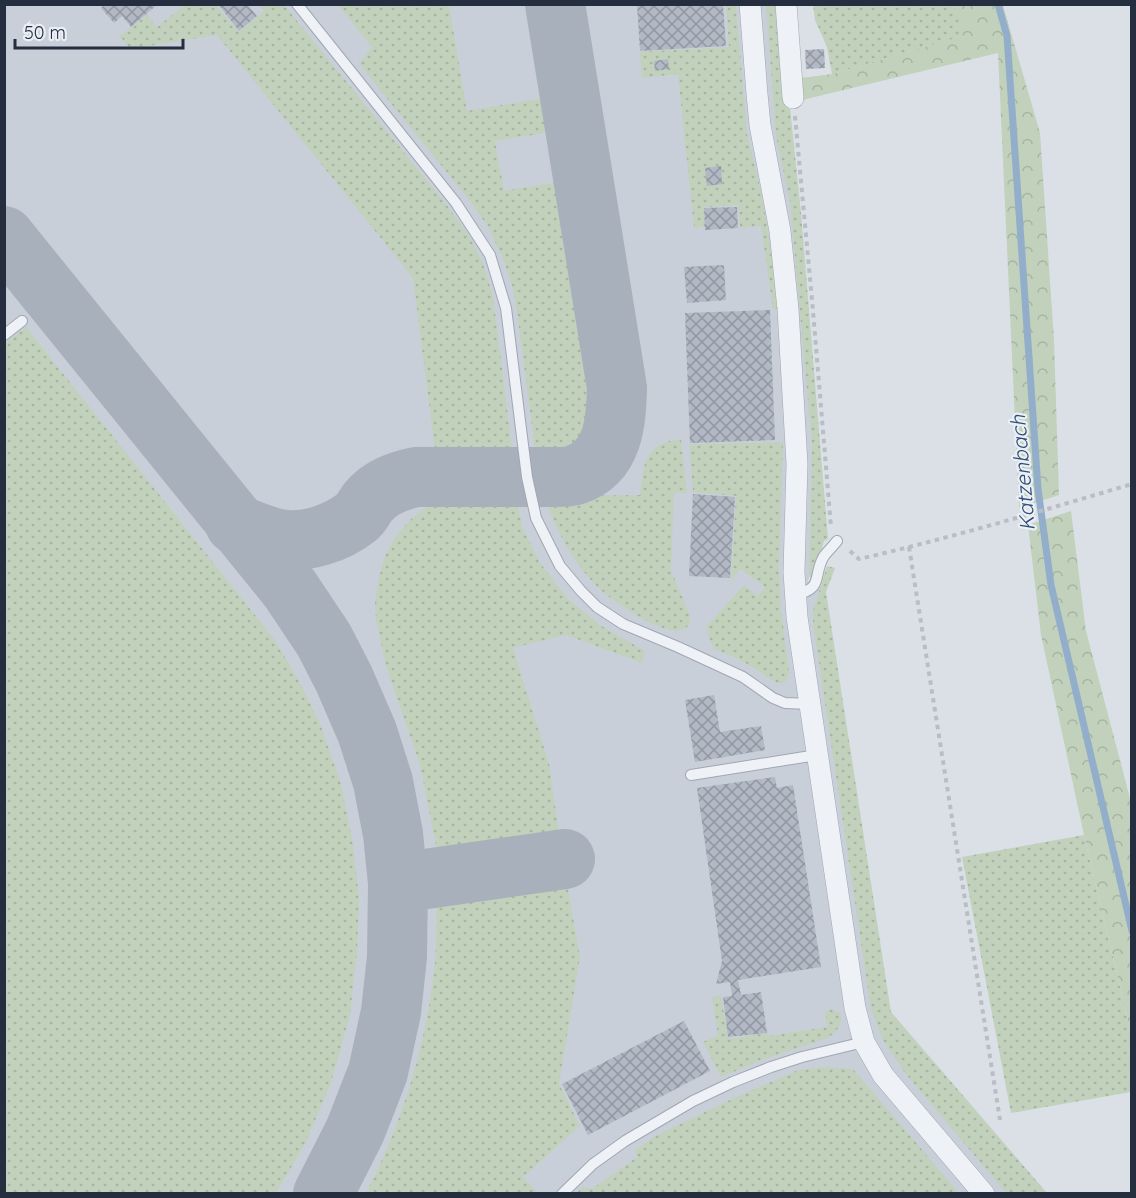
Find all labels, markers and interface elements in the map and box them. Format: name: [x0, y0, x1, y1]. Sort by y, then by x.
scale bar: [15, 12, 183, 50]
text: 50 m: [24, 21, 66, 44]
water label: Katzenbach: [1004, 413, 1040, 532]

